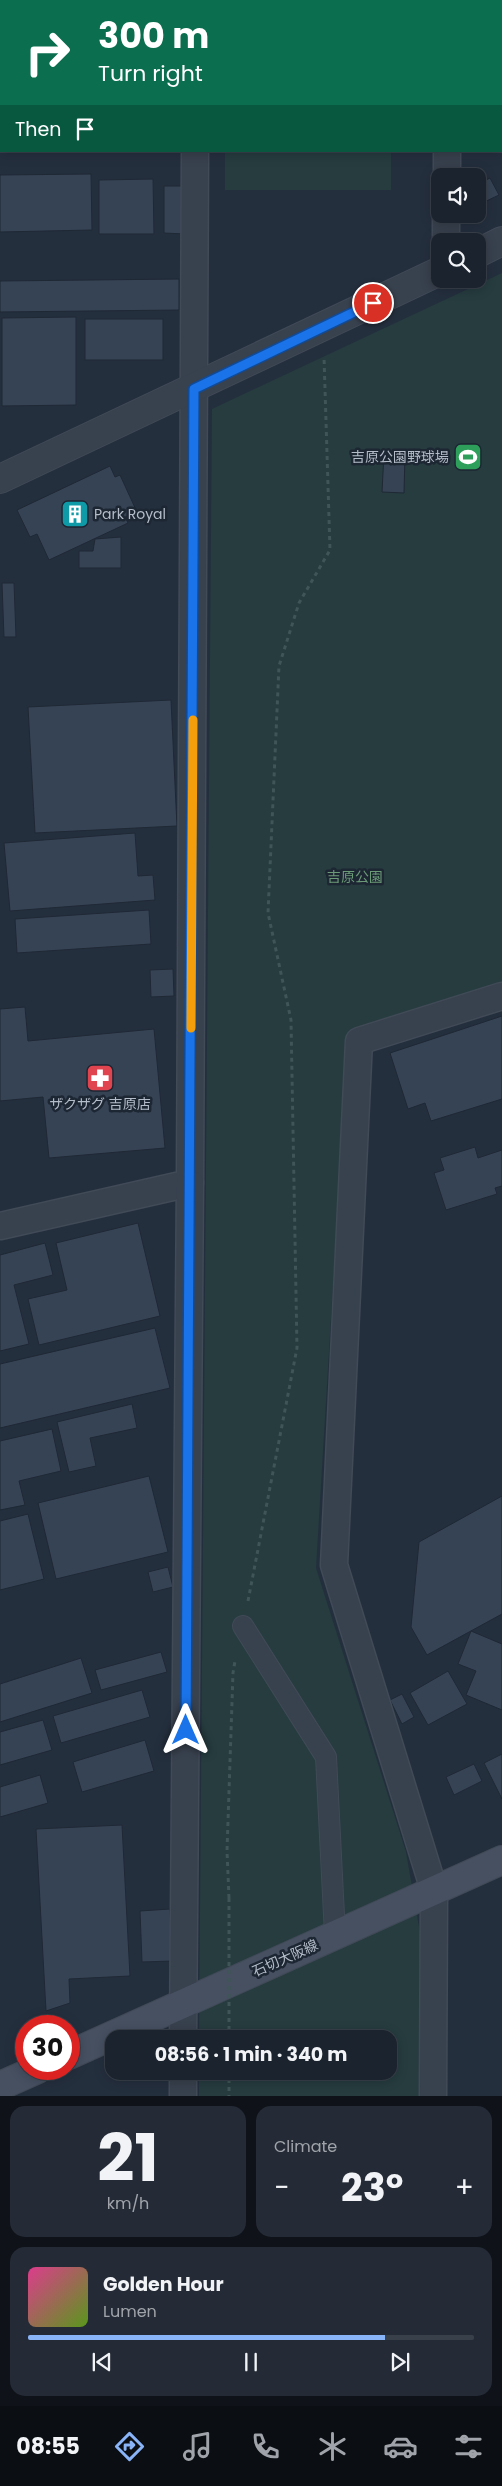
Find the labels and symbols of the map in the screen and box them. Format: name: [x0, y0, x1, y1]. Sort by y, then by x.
pin: [352, 282, 394, 324]
sports icon: 吉原公園野球場: [453, 442, 483, 472]
place label: 吉原公園野球場: [351, 447, 449, 467]
building icon: Park Royal: [60, 499, 90, 529]
place label: Park Royal: [94, 504, 166, 524]
park label: 吉原公園: [327, 867, 383, 887]
pharmacy icon: ザクザグ 吉原店: [85, 1063, 115, 1093]
place label: ザクザグ 吉原店: [49, 1094, 151, 1114]
position arrow: [159, 1703, 211, 1755]
street label: 石切大阪線: [249, 1935, 321, 1981]
speed limit sign: 30: [15, 2015, 80, 2080]

